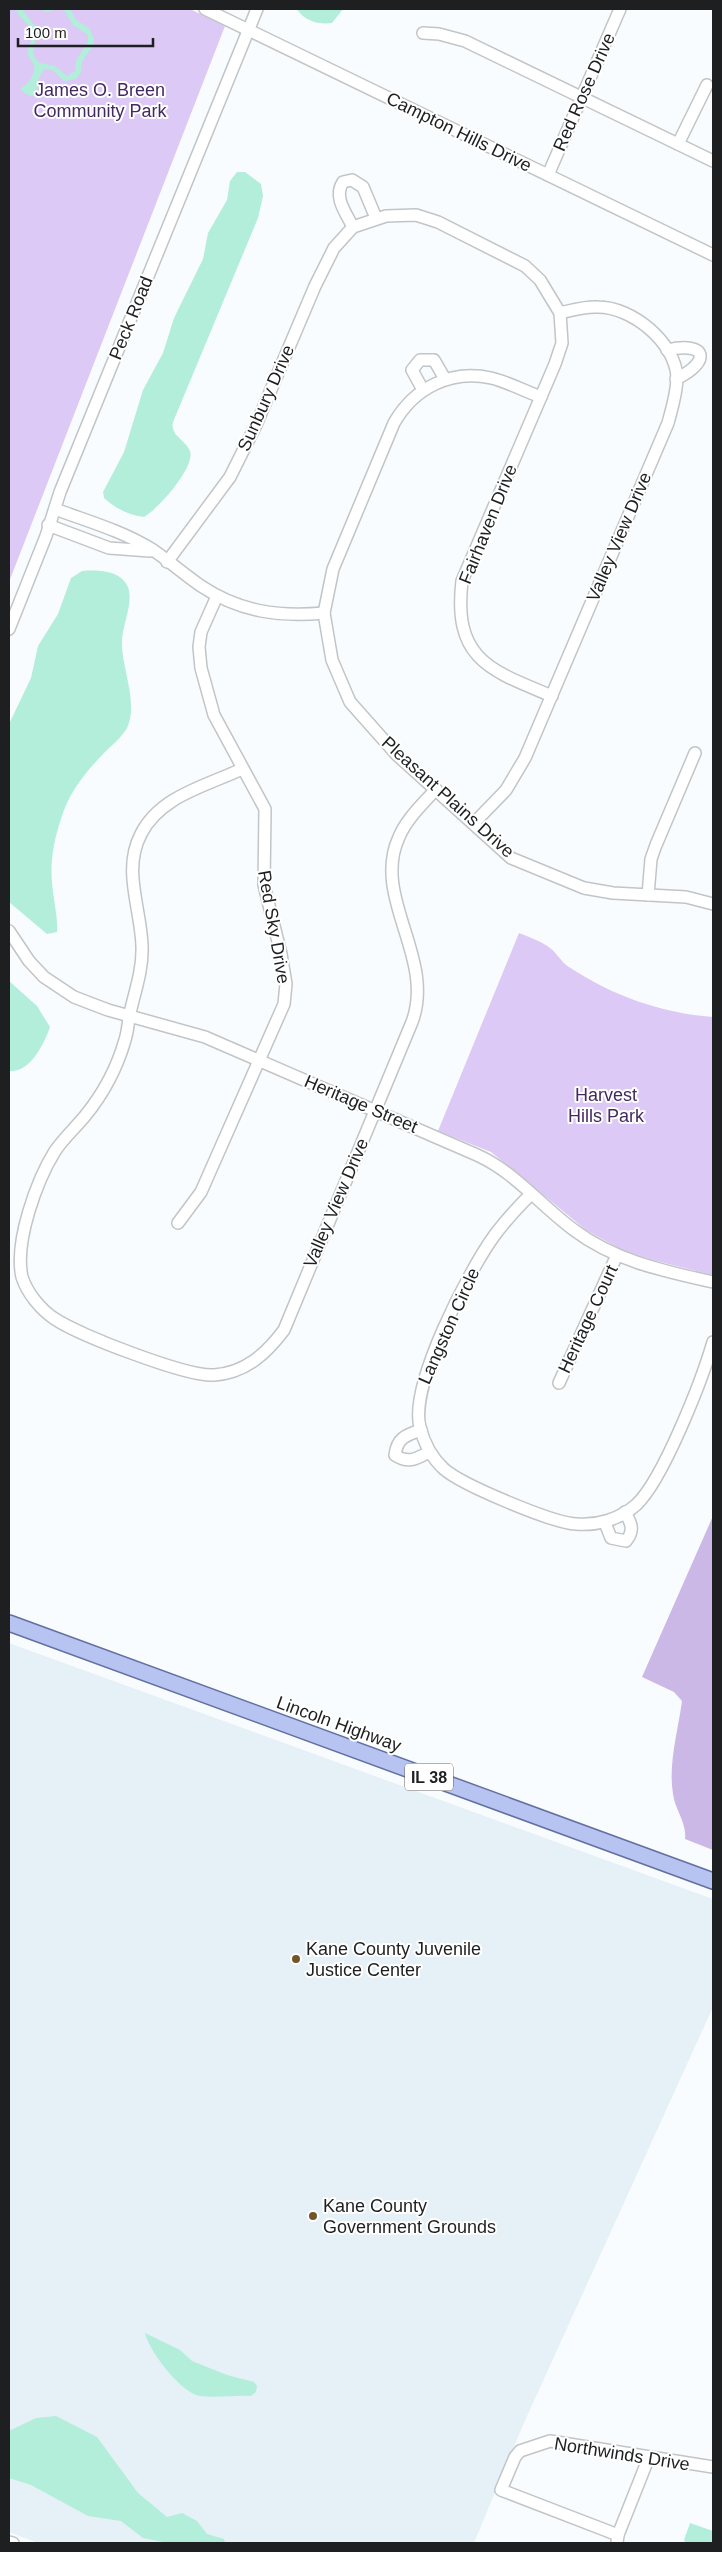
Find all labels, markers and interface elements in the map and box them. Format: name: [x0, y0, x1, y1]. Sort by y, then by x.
scale bar: [18, 15, 152, 47]
text: 100 m: [25, 24, 67, 41]
street label: Red Rose Drive: [549, 30, 619, 154]
park label: James O. Breen Community Park: [33, 80, 168, 121]
street label: Campton Hills Drive: [383, 88, 535, 176]
street label: Peck Road: [105, 273, 157, 363]
street label: Sunbury Drive: [234, 342, 298, 454]
street label: Fairhaven Drive: [455, 461, 521, 587]
street label: Valley View Drive: [583, 469, 655, 605]
street label: Pleasant Plains Drive: [378, 732, 518, 862]
street label: Red Sky Drive: [254, 869, 294, 985]
street label: Heritage Street: [301, 1071, 421, 1137]
park label: Harvest Hills Park: [568, 1085, 645, 1126]
street label: Valley View Drive: [300, 1135, 372, 1271]
street label: Heritage Court: [554, 1262, 622, 1376]
street label: Langston Circle: [414, 1265, 484, 1387]
street label: Lincoln Highway: [274, 1692, 404, 1756]
road number: IL 38: [405, 1764, 453, 1790]
place label: Kane County Juvenile Justice Center: [306, 1939, 481, 1980]
marker: Kane County Juvenile Justice Center: [290, 1953, 302, 1965]
place label: Kane County Government Grounds: [323, 2196, 496, 2237]
marker: Kane County Government Grounds: [307, 2210, 319, 2222]
street label: Northwinds Drive: [553, 2433, 691, 2475]

